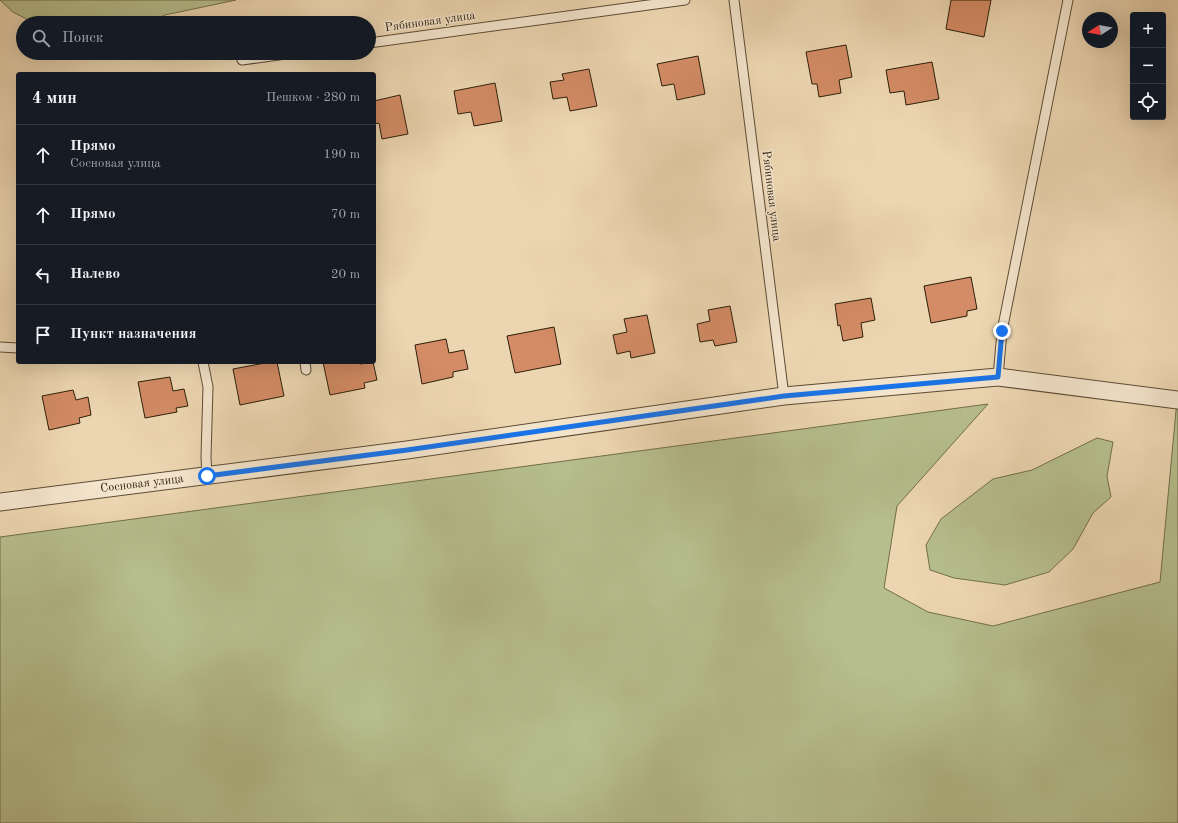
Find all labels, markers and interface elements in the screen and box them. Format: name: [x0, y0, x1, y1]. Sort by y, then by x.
street label: Рябиновая улица: [384, 10, 476, 34]
north arrow: [1082, 12, 1118, 48]
map controls: [1130, 12, 1166, 120]
button: +: [1130, 12, 1166, 48]
search box: [16, 16, 376, 60]
icon: search: [30, 27, 52, 49]
text: Поиск: [62, 31, 103, 46]
button: −: [1130, 48, 1166, 84]
button: locate: [1130, 84, 1166, 120]
text: 4 мин: [32, 90, 77, 107]
text: Пешком · 280 m: [266, 91, 360, 104]
text: Прямо: [70, 139, 116, 154]
icon: ahead: [32, 144, 54, 166]
text: 190 m: [323, 148, 360, 161]
street label: Рябиновая улица: [759, 150, 783, 242]
text: Сосновая улица: [70, 157, 161, 170]
icon: ahead: [32, 204, 54, 226]
text: Прямо: [70, 207, 116, 222]
text: 70 m: [331, 208, 360, 221]
icon: left: [32, 264, 54, 286]
text: Налево: [70, 267, 120, 282]
text: 20 m: [331, 268, 360, 281]
route end: [993, 322, 1011, 340]
icon: arrive: [32, 324, 54, 346]
text: Пункт назначения: [70, 327, 197, 342]
route start: [198, 467, 216, 485]
street label: Сосновая улица: [100, 473, 184, 495]

